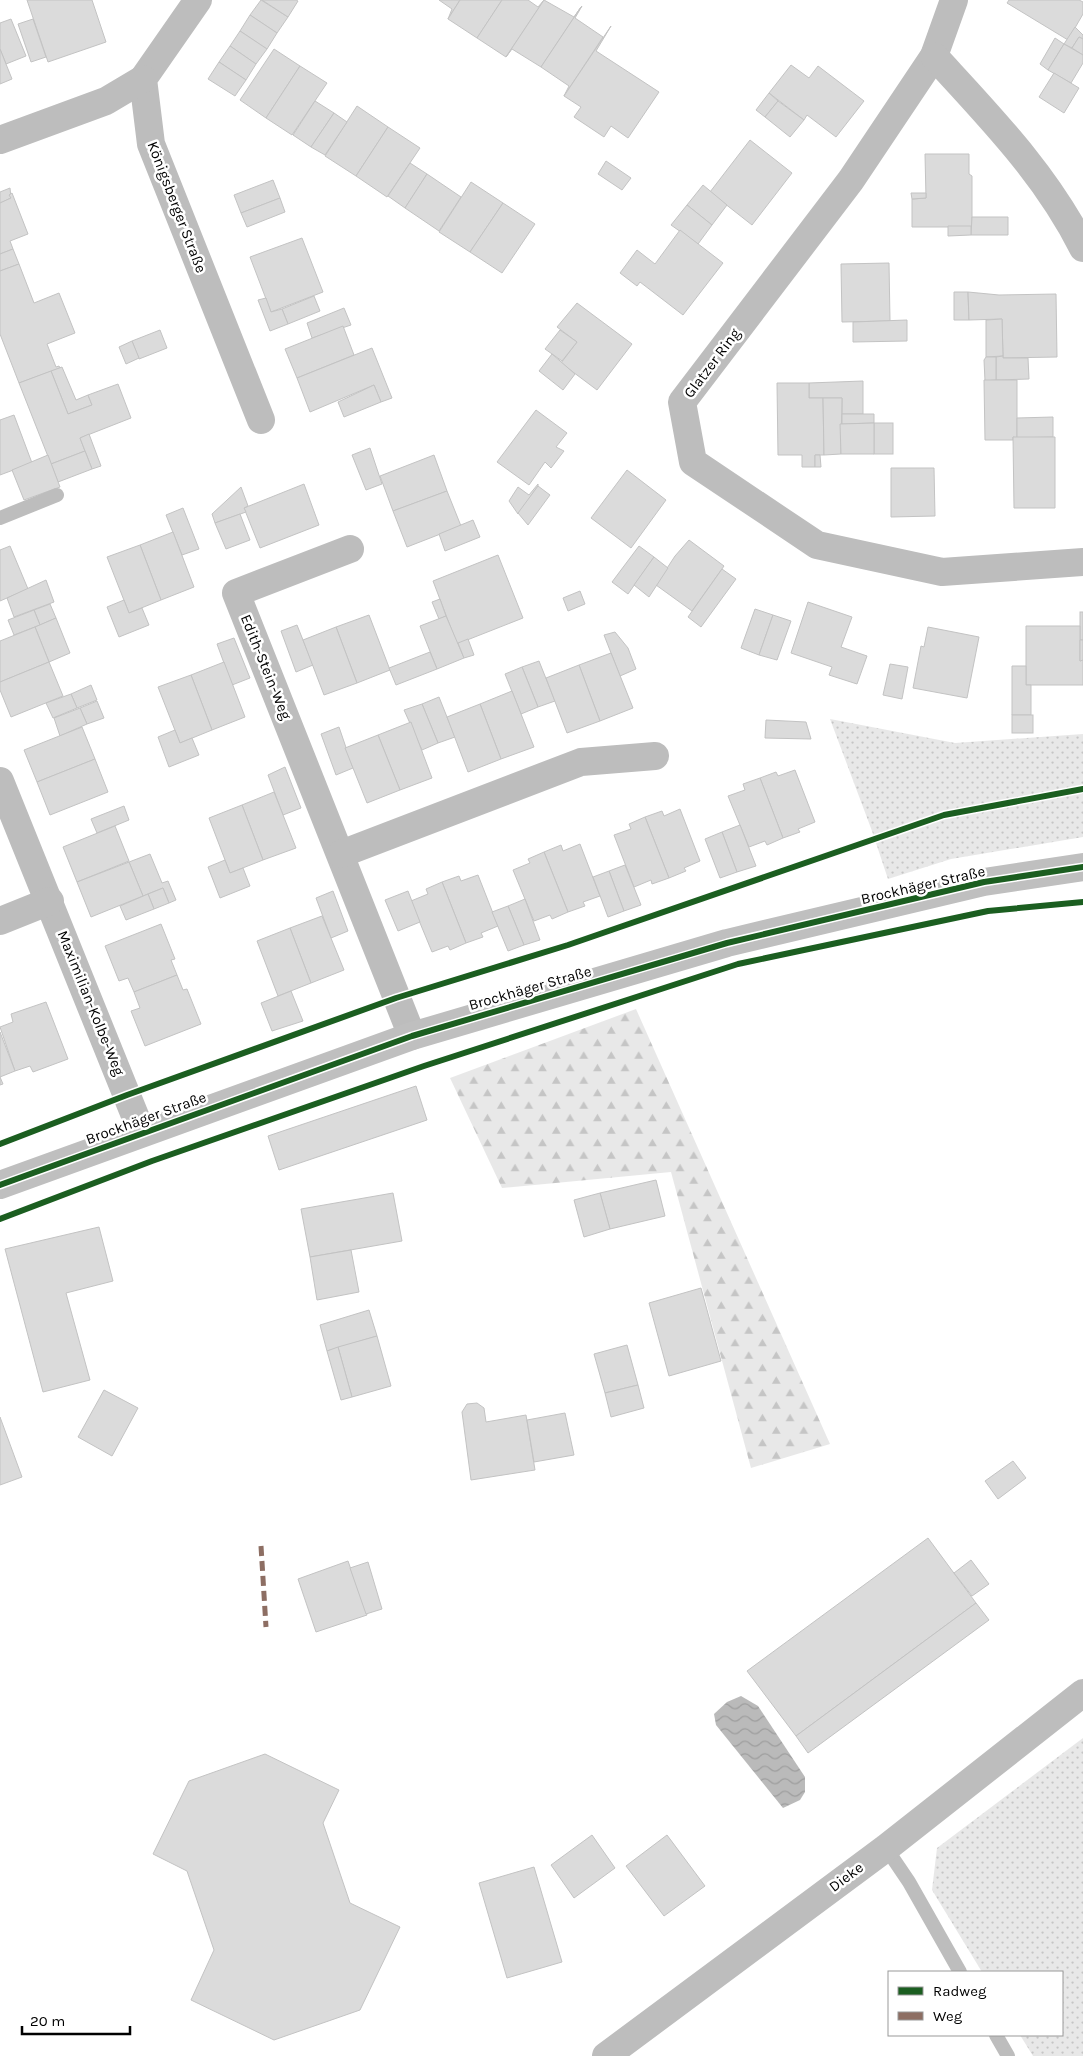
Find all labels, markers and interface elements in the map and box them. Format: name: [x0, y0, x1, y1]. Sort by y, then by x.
street label: Königsberger Straße: [144, 139, 210, 275]
street label: Glatzer Ring: [680, 324, 744, 401]
street label: Edith-Stein-Weg: [237, 612, 296, 723]
street label: Brockhäger Straße: [859, 862, 987, 908]
street label: Maximilian-Kolbe-Weg: [54, 928, 129, 1079]
street label: Brockhäger Straße: [467, 962, 593, 1014]
street label: Brockhäger Straße: [83, 1088, 209, 1148]
street label: Dieke: [825, 1858, 867, 1896]
legend: [888, 1971, 1063, 2036]
text: Radweg: [933, 1982, 987, 2000]
scale bar: [22, 2004, 130, 2036]
text: Weg: [933, 2007, 963, 2025]
text: 20 m: [30, 2012, 65, 2030]

